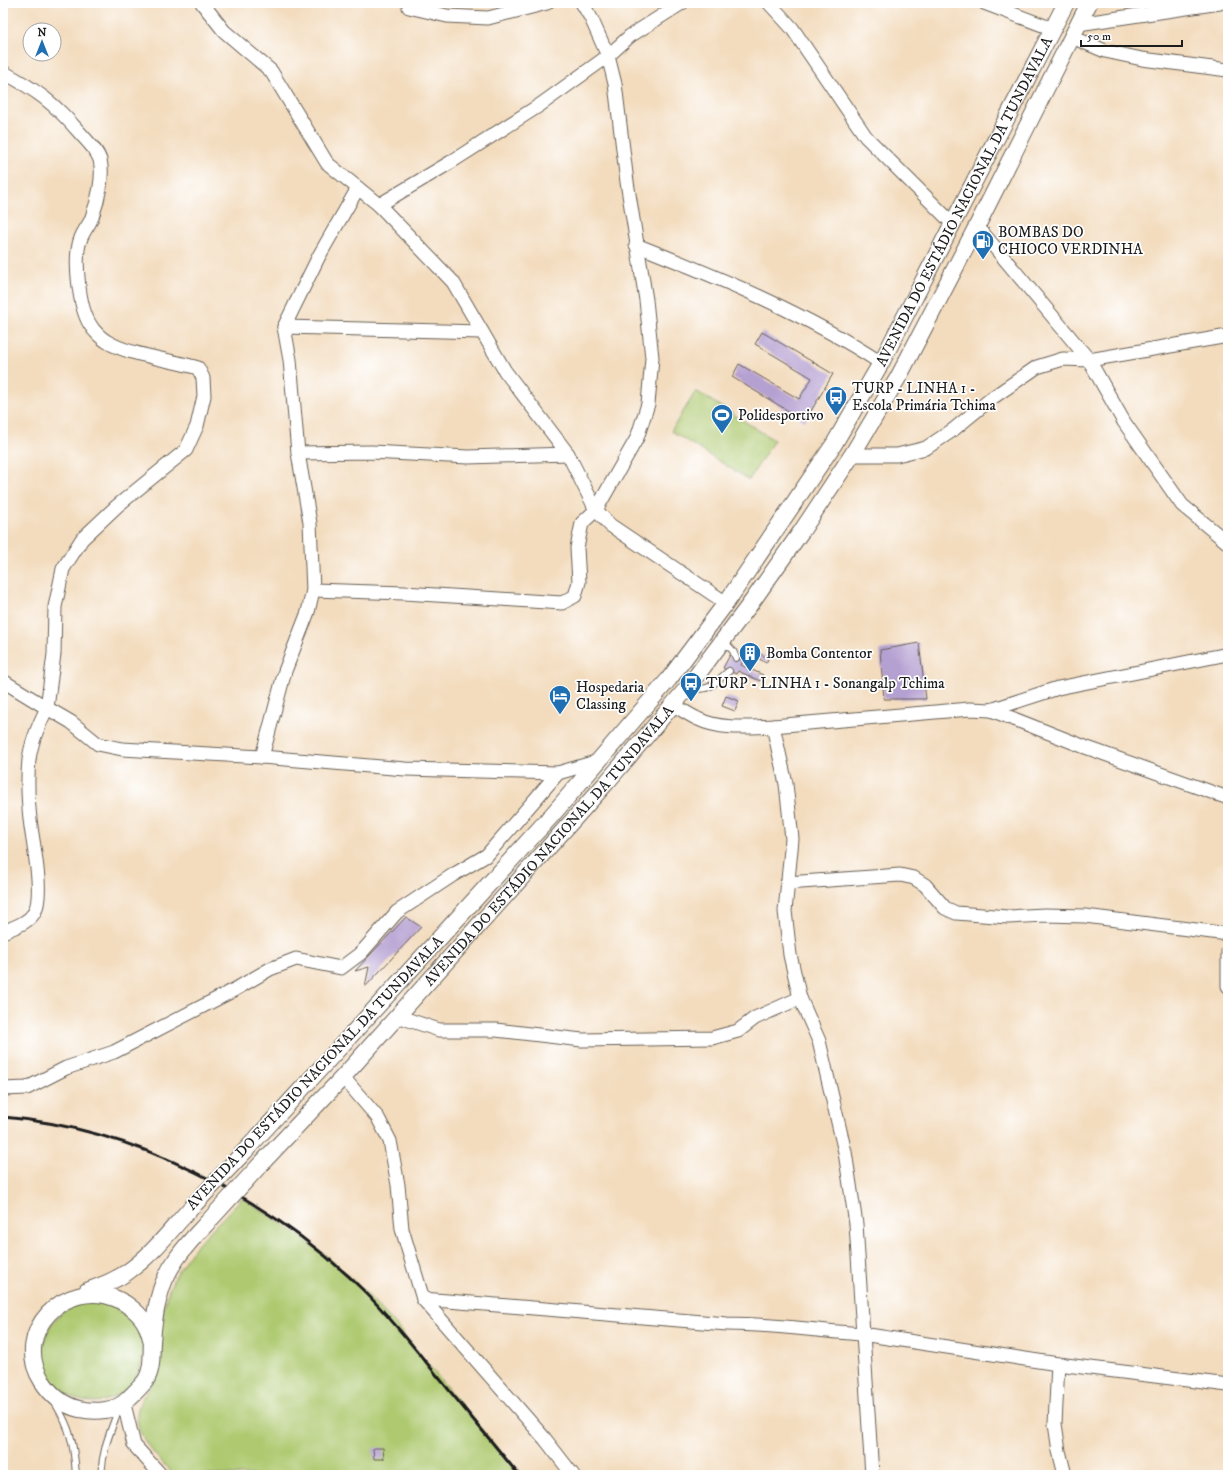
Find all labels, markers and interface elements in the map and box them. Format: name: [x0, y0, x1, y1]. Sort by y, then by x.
north arrow: [22, 22, 62, 62]
scale bar: [1081, 22, 1182, 48]
text: N: [37, 26, 47, 40]
text: 50 m: [1087, 29, 1111, 44]
street label: AVENIDA DO ESTÁDIO NACIONAL DA TUNDAVALA: [871, 33, 1057, 370]
place label: BOMBAS DO CHIOCO VERDINHA: [998, 223, 1143, 259]
fuel station icon: BOMBAS DO CHIOCO VERDINHA: [970, 228, 996, 261]
place label: TURP - LINHA 1 - Escola Primária Tchima: [852, 379, 997, 415]
bus stop icon: TURP - LINHA 1 - Escola Primária Tchima: [823, 384, 849, 417]
sports icon: Polidesportivo: [709, 402, 735, 435]
place label: Polidesportivo: [738, 406, 824, 425]
building icon: Bomba Contentor: [737, 640, 763, 673]
place label: Bomba Contentor: [766, 644, 872, 663]
bus stop icon: TURP - LINHA 1 - Sonangalp Tchima: [678, 670, 704, 703]
place label: TURP - LINHA 1 - Sonangalp Tchima: [706, 674, 945, 693]
place label: Hospedaria Classing: [576, 678, 645, 714]
hotel icon: Hospedaria Classing: [547, 683, 573, 716]
street label: AVENIDA DO ESTÁDIO NACIONAL DA TUNDAVALA: [420, 701, 678, 990]
street label: AVENIDA DO ESTÁDIO NACIONAL DA TUNDAVALA: [182, 931, 448, 1214]

